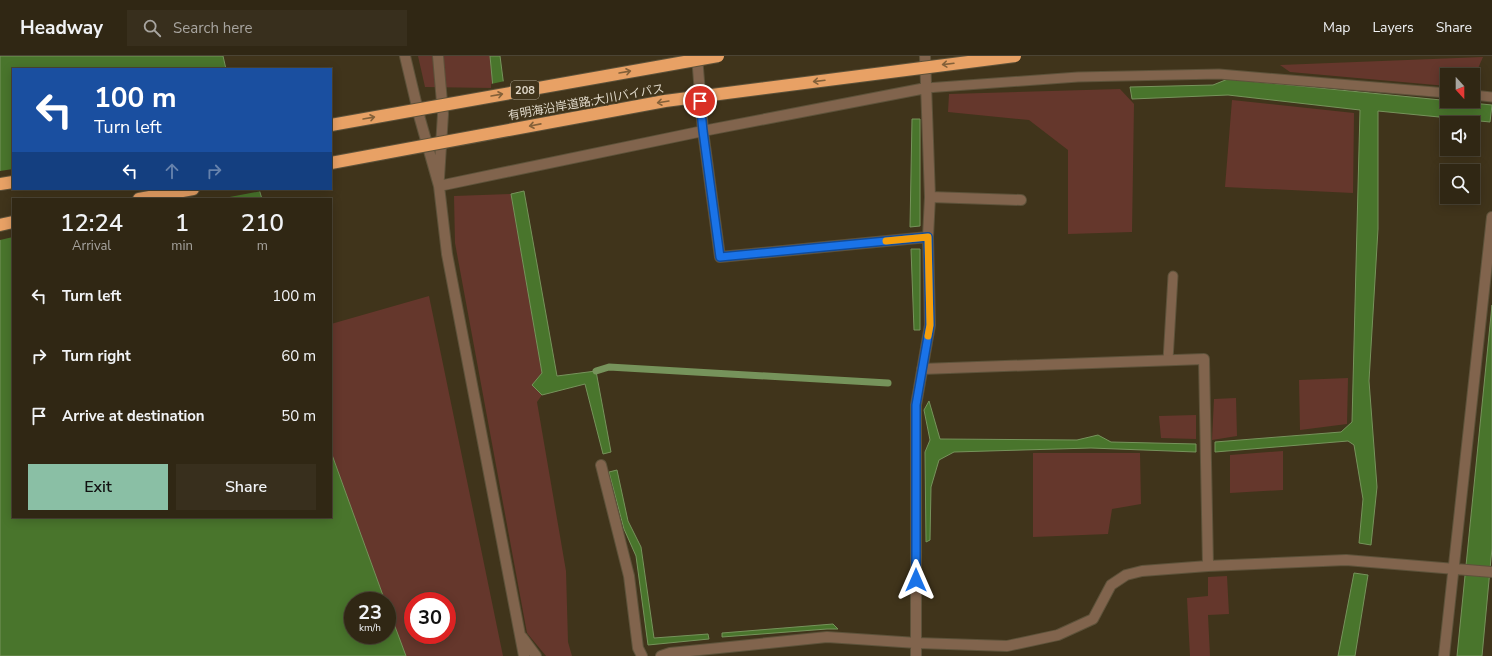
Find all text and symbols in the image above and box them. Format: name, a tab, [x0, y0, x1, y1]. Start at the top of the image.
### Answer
search box	[127, 10, 407, 46]
text: Headway	[20, 15, 103, 41]
icon: search	[141, 17, 163, 39]
text: Search here	[173, 18, 253, 38]
text: Map	[1323, 18, 1350, 37]
text: Layers	[1372, 18, 1414, 37]
text: Share	[1436, 18, 1472, 37]
one-way arrow	[942, 61, 955, 68]
one-way arrow	[619, 68, 632, 76]
north arrow	[1440, 68, 1480, 108]
map controls	[1440, 68, 1480, 204]
one-way arrow	[813, 77, 826, 85]
text: 100 m	[94, 79, 177, 117]
street label: 有明海沿岸道路;大川バイパス	[507, 80, 665, 124]
road number: 208	[511, 81, 539, 99]
icon: left	[28, 84, 80, 136]
pin	[683, 84, 717, 118]
icon: arrive	[689, 90, 711, 112]
one-way arrow	[491, 91, 504, 99]
one-way arrow	[657, 98, 670, 106]
one-way arrow	[363, 114, 376, 122]
text: Turn left	[94, 115, 162, 139]
button: sound	[1440, 116, 1480, 156]
one-way arrow	[529, 122, 542, 130]
icon: left	[119, 160, 141, 182]
icon: ahead	[161, 160, 183, 182]
icon: right	[203, 160, 225, 182]
button: search	[1440, 164, 1480, 204]
text: 12:24	[60, 207, 123, 239]
text: 1	[175, 207, 189, 239]
text: 210	[241, 207, 284, 239]
text: Arrival	[72, 237, 111, 255]
text: min	[171, 237, 193, 255]
text: m	[257, 237, 268, 255]
icon: left	[28, 285, 50, 307]
text: Turn left	[62, 286, 121, 306]
text: 100 m	[272, 286, 316, 306]
icon: right	[28, 345, 50, 367]
text: Turn right	[62, 346, 131, 366]
text: 60 m	[281, 346, 316, 366]
icon: arrive	[28, 405, 50, 427]
text: Arrive at destination	[62, 406, 205, 426]
text: 50 m	[281, 406, 316, 426]
button: Exit	[28, 464, 168, 510]
button: Share	[176, 464, 316, 510]
position arrow	[895, 559, 937, 601]
speed limit sign: 30	[404, 592, 456, 644]
text: 23	[358, 599, 382, 626]
text: km/h	[359, 621, 381, 635]

